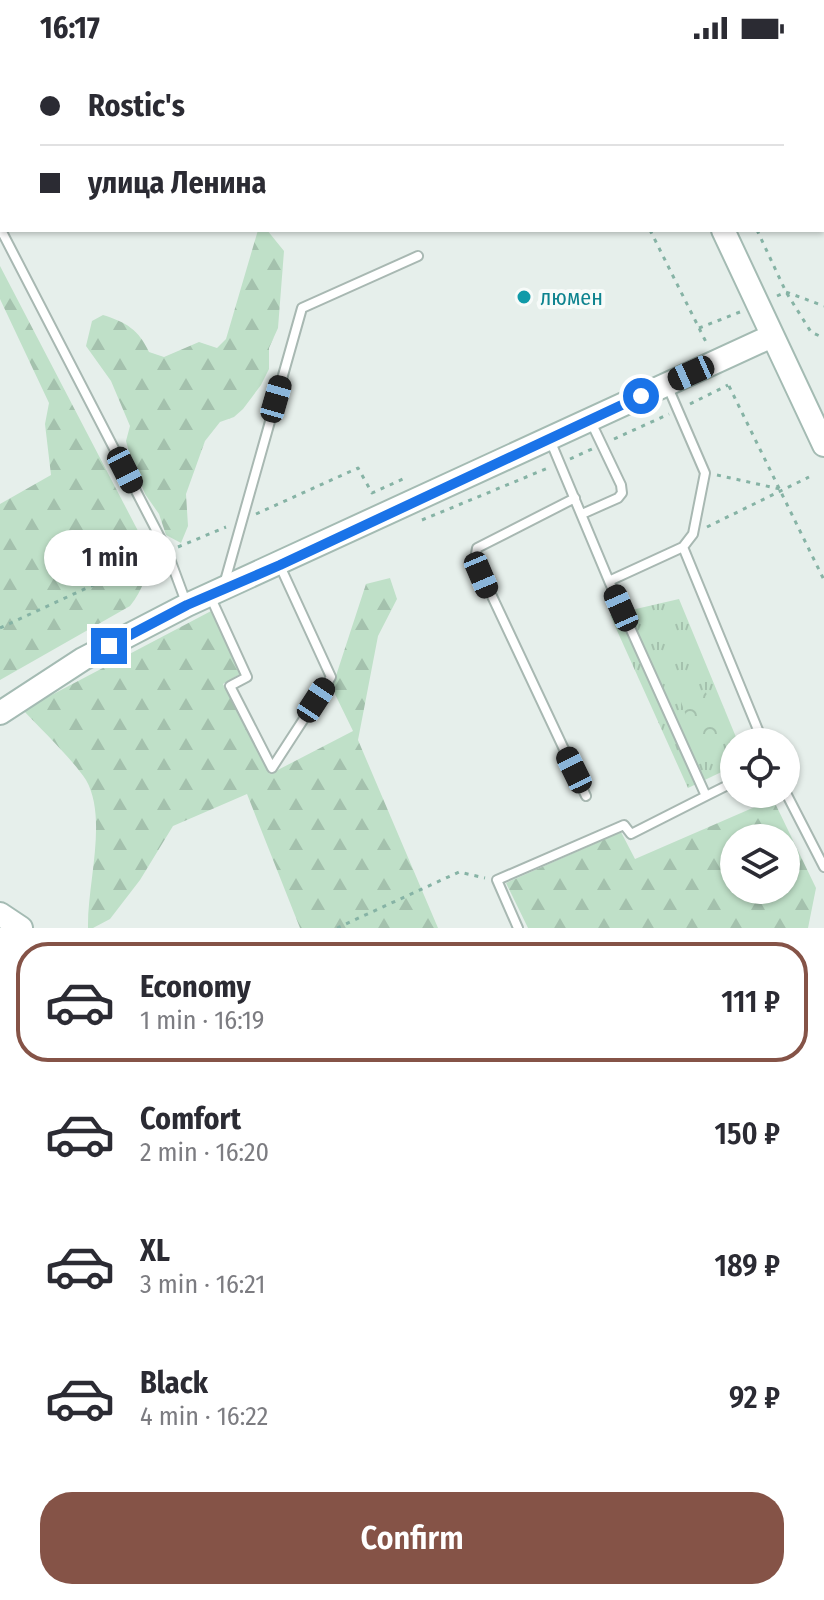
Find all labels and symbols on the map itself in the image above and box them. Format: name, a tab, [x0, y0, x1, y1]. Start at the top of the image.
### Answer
place label: люмен	[540, 284, 603, 311]
marker: люмен	[515, 288, 533, 306]
car	[664, 352, 718, 394]
car	[258, 373, 294, 425]
route start	[623, 378, 659, 414]
car	[103, 443, 147, 497]
callout: 1 min	[43, 530, 175, 586]
car	[461, 548, 501, 602]
car	[600, 581, 642, 635]
route end	[91, 628, 127, 664]
car	[293, 673, 339, 727]
car	[553, 743, 595, 797]

